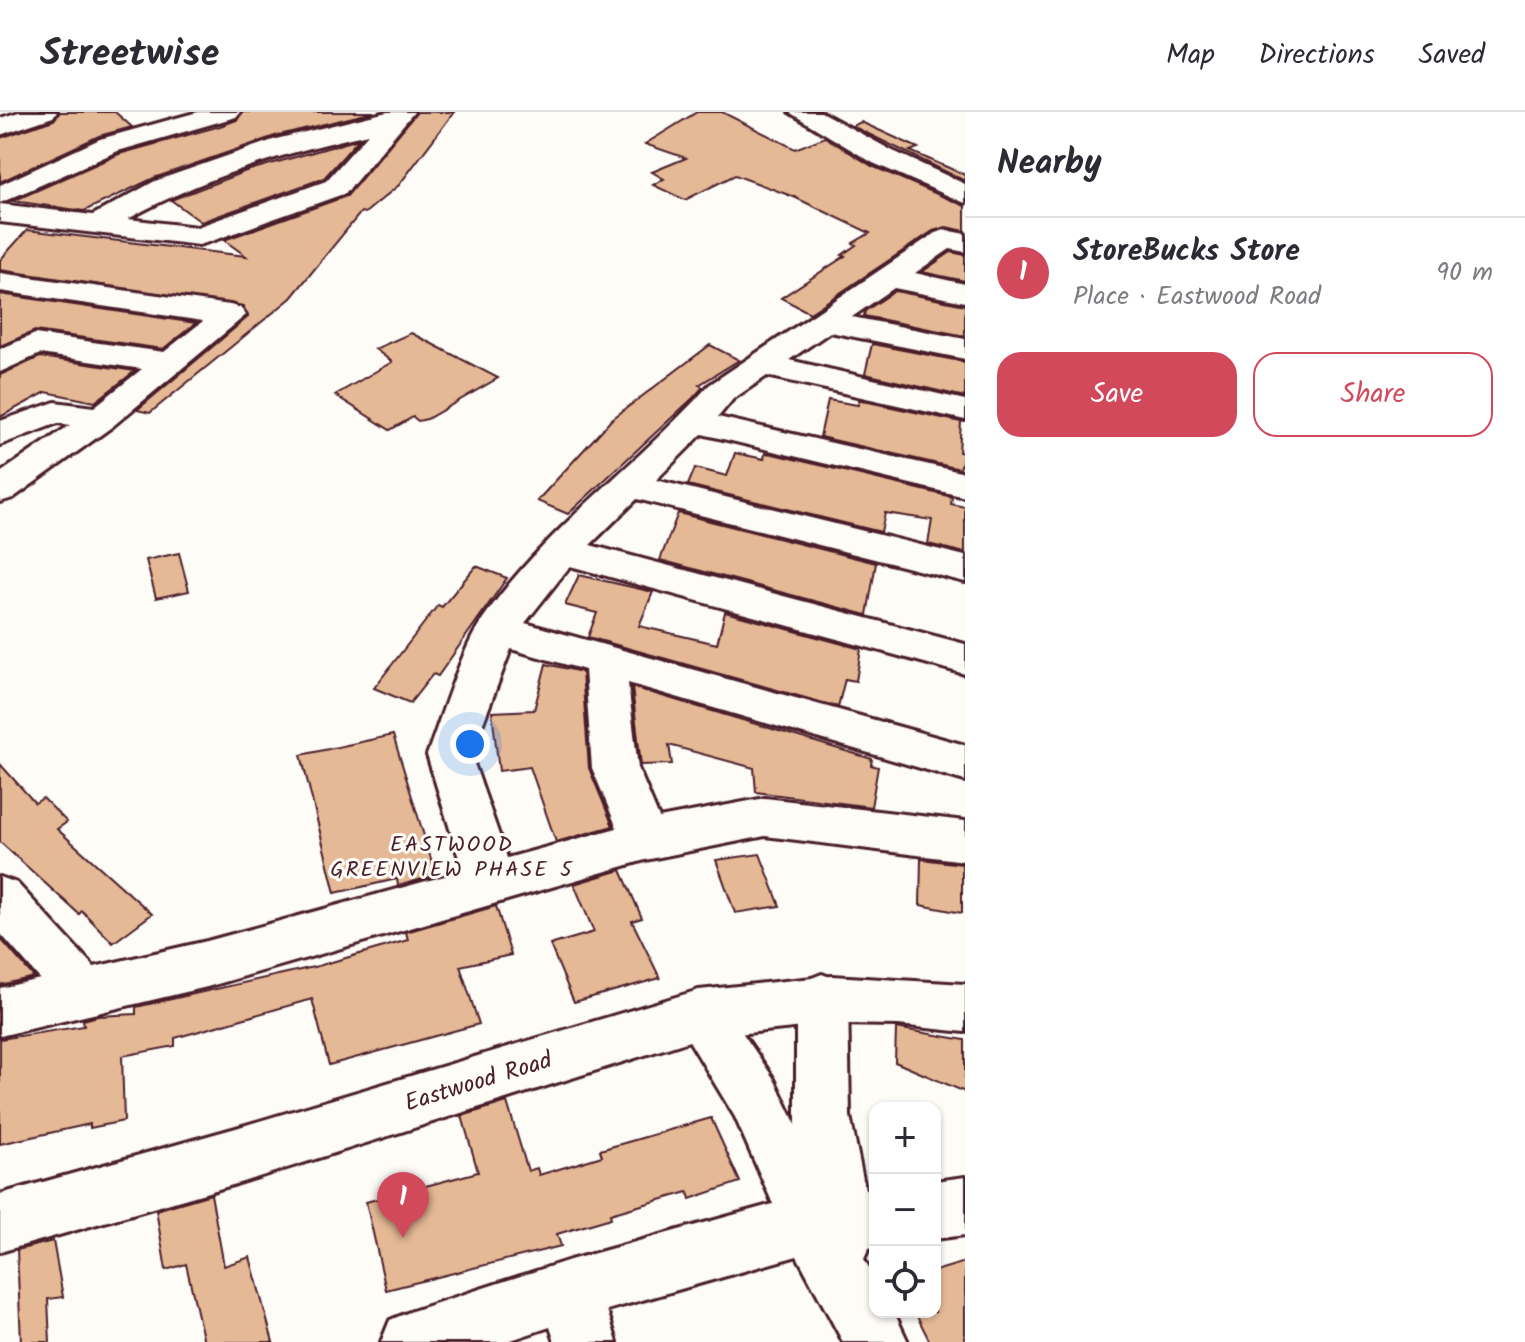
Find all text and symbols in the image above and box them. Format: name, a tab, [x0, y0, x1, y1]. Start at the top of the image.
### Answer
text: Streetwise	[40, 25, 219, 85]
text: Map	[1166, 33, 1215, 78]
text: Directions	[1259, 33, 1375, 78]
text: Saved	[1419, 33, 1485, 78]
text: Nearby	[997, 137, 1102, 191]
text: StoreBucks Store	[1073, 228, 1300, 276]
text: 1	[1019, 252, 1027, 294]
text: 90 m	[1436, 252, 1493, 294]
text: Place · Eastwood Road	[1073, 276, 1321, 318]
button: Save	[997, 352, 1237, 437]
button: Share	[1253, 352, 1493, 437]
your location	[450, 724, 490, 764]
district label: EASTWOOD GREENVIEW PHASE 5	[330, 828, 574, 888]
street label: Eastwood Road	[400, 1041, 558, 1123]
map controls	[869, 1102, 941, 1318]
button: +	[869, 1102, 941, 1174]
pin: 1	[377, 1172, 429, 1238]
button: −	[869, 1174, 941, 1246]
button: locate	[869, 1246, 941, 1318]

